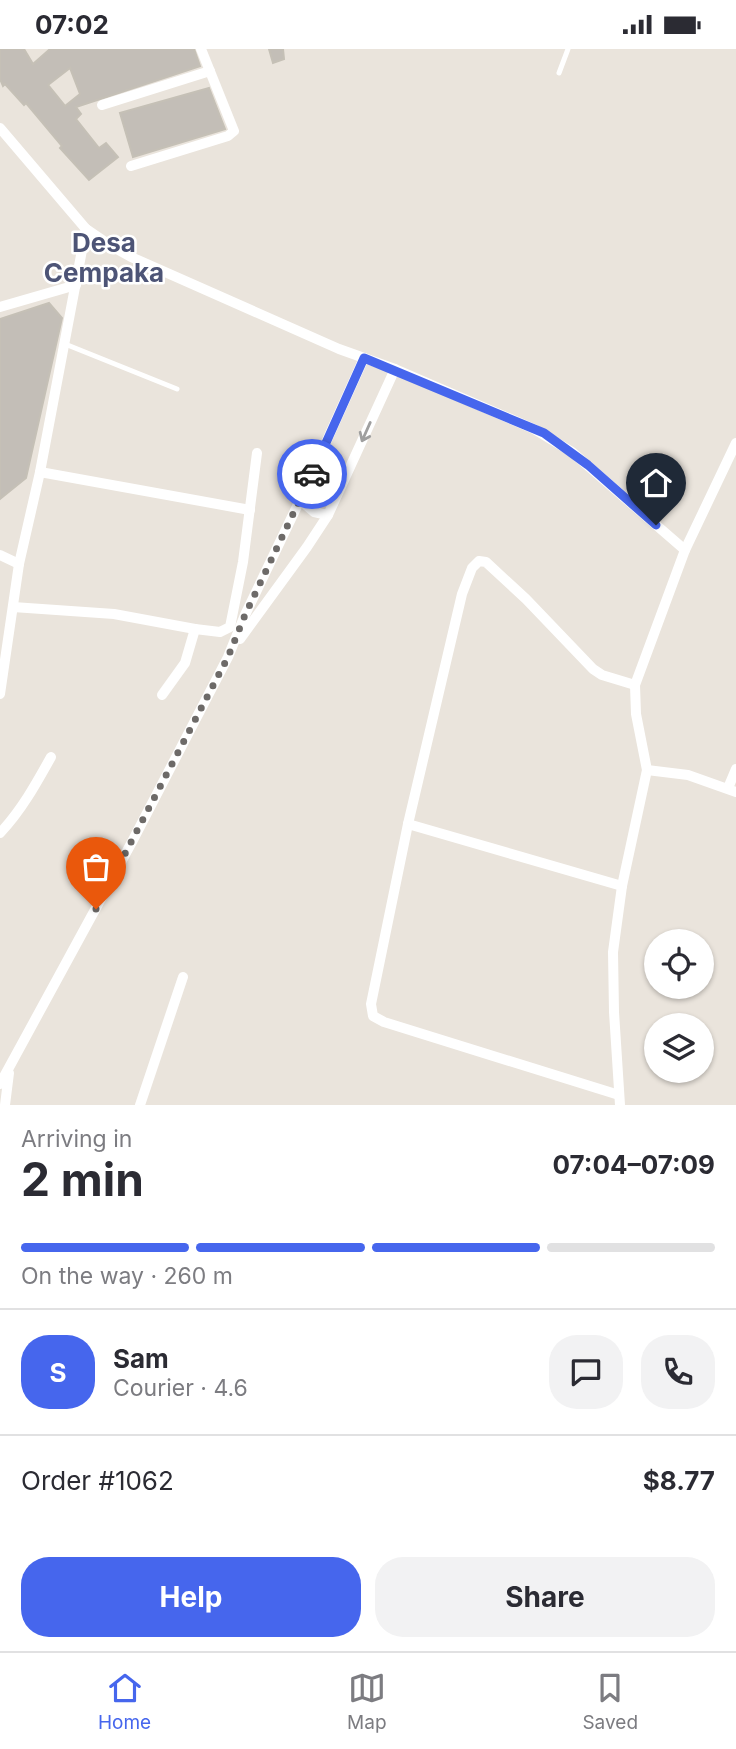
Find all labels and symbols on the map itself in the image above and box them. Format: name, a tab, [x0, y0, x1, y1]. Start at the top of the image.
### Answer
district label: Desa Cempaka	[44, 227, 164, 288]
one-way arrow	[359, 420, 372, 442]
courier	[277, 439, 347, 509]
pin	[626, 453, 686, 525]
pin	[66, 837, 126, 909]

